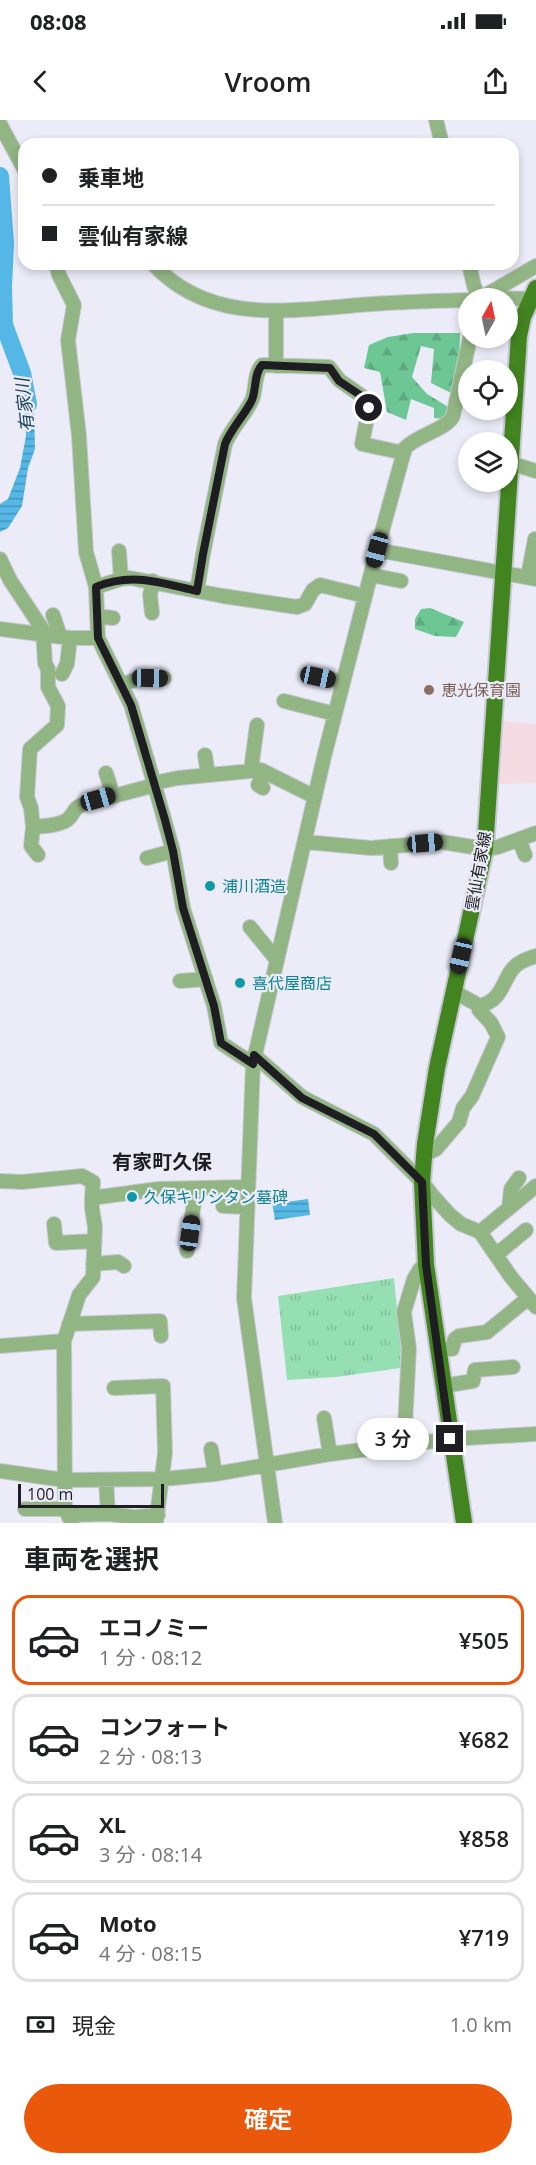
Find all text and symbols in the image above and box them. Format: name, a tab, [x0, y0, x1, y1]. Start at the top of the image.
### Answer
text: 08:08	[30, 6, 87, 36]
text: Vroom	[224, 63, 312, 100]
icon: back	[24, 65, 57, 98]
icon: share	[479, 65, 512, 98]
text: 乗車地	[78, 162, 144, 192]
text: 雲仙有家線	[78, 220, 188, 250]
north arrow	[458, 288, 518, 348]
map controls	[458, 288, 518, 492]
button: locate	[458, 360, 518, 420]
water label: 有家川	[9, 375, 39, 433]
route start	[355, 394, 382, 421]
button: layers	[458, 432, 518, 492]
car	[364, 530, 390, 570]
car	[299, 664, 337, 690]
car	[132, 669, 168, 687]
place label: 恵光保育園	[441, 679, 521, 701]
marker: 恵光保育園	[422, 683, 436, 697]
car	[78, 785, 118, 813]
street label: 雲仙有家線	[460, 830, 496, 912]
car	[406, 832, 444, 854]
place label: 浦川酒造	[222, 875, 286, 897]
marker: 浦川酒造	[203, 879, 217, 893]
car	[448, 936, 474, 976]
place label: 喜代屋商店	[252, 972, 332, 994]
marker: 喜代屋商店	[233, 976, 247, 990]
district label: 有家町久保	[112, 1148, 212, 1175]
place label: 久保キリシタン墓碑	[144, 1186, 288, 1208]
marker: 久保キリシタン墓碑	[125, 1190, 139, 1204]
car	[179, 1214, 201, 1252]
callout: 3 分	[357, 1418, 429, 1460]
text: 3 分	[375, 1425, 411, 1452]
route end	[436, 1425, 463, 1452]
scale bar	[18, 1481, 164, 1508]
text: 100 m	[27, 1483, 73, 1505]
text: 車両を選択	[24, 1540, 159, 1577]
text: エコノミー	[99, 1612, 209, 1642]
icon: car	[27, 1613, 81, 1667]
text: ¥505	[459, 1625, 509, 1655]
text: 1 分 · 08:12	[99, 1644, 202, 1671]
text: コンフォート	[99, 1711, 230, 1741]
icon: car	[27, 1712, 81, 1766]
text: ¥682	[459, 1724, 509, 1754]
text: 2 分 · 08:13	[99, 1743, 202, 1770]
text: XL	[99, 1809, 126, 1839]
icon: car	[27, 1811, 81, 1865]
text: ¥858	[459, 1823, 509, 1853]
text: 3 分 · 08:14	[99, 1841, 202, 1868]
text: Moto	[99, 1908, 157, 1938]
icon: car	[27, 1910, 81, 1964]
text: ¥719	[459, 1922, 509, 1952]
text: 4 分 · 08:15	[99, 1940, 202, 1967]
icon: cash	[24, 2008, 57, 2041]
text: 現金	[72, 2010, 116, 2040]
text: 1.0 km	[450, 2011, 512, 2038]
button: 確定	[24, 2084, 512, 2153]

